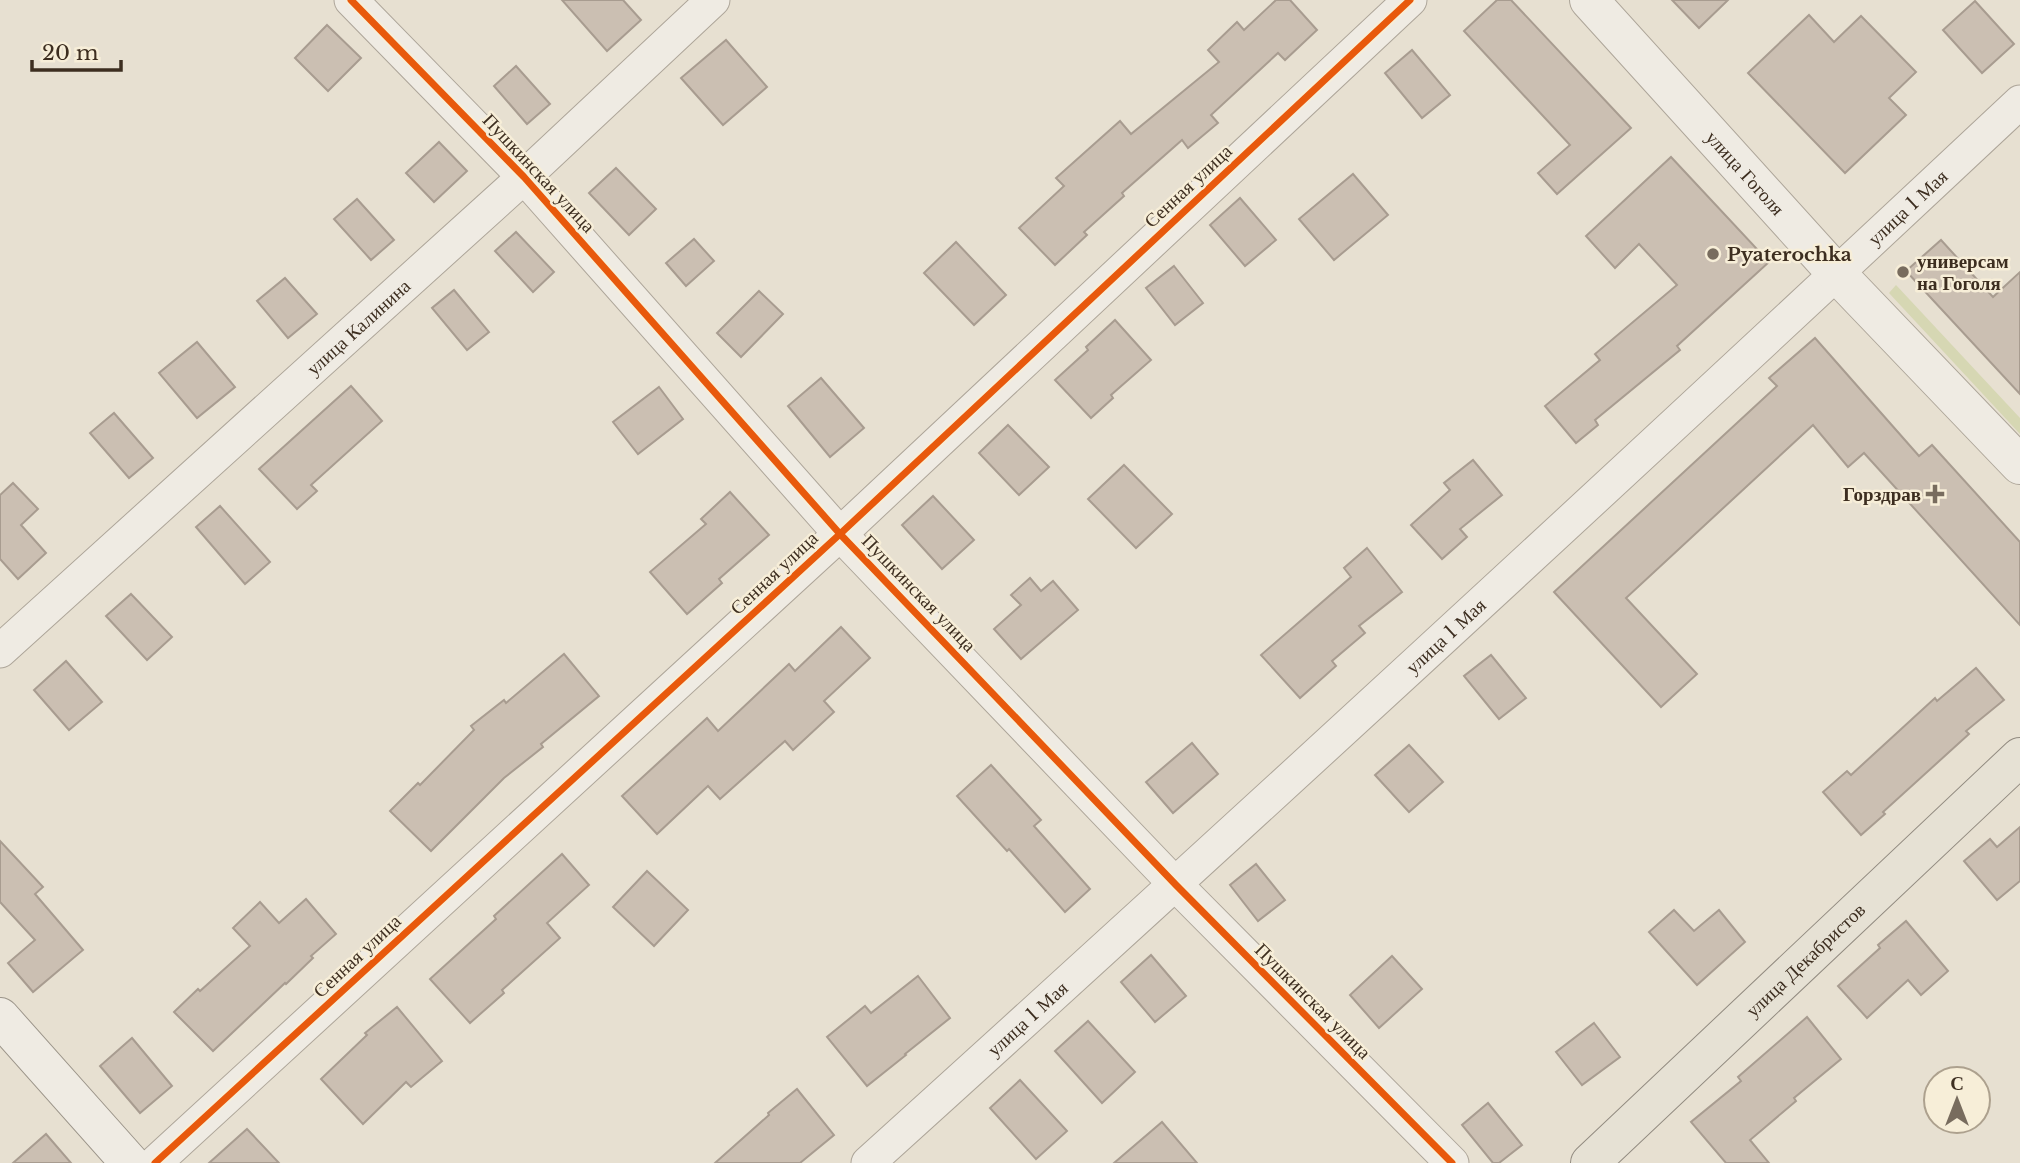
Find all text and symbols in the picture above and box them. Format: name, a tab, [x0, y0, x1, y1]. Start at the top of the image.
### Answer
scale bar	[32, 28, 121, 72]
text: 20 m	[42, 40, 99, 66]
street label: Пушкинская улица	[478, 109, 600, 238]
street label: улица Гоголя	[1701, 126, 1790, 220]
street label: Сенная улица	[1139, 139, 1237, 232]
street label: улица 1 Мая	[1863, 164, 1952, 250]
place label: Pyaterochka	[1727, 243, 1852, 266]
marker: Pyaterochka	[1705, 246, 1721, 262]
place label: универсам на Гоголя	[1917, 250, 2009, 295]
marker: универсам на Гоголя	[1895, 264, 1911, 280]
street label: улица Калинина	[302, 274, 415, 380]
place label: Горздрав	[1843, 483, 1921, 506]
marker: Горздрав	[1927, 486, 1943, 502]
street label: Сенная улица	[725, 526, 823, 619]
street label: Пушкинская улица	[857, 529, 981, 657]
street label: улица 1 Мая	[1401, 593, 1490, 678]
street label: улица Декабристов	[1741, 898, 1870, 1022]
street label: Сенная улица	[308, 909, 406, 1002]
street label: Пушкинская улица	[1250, 938, 1376, 1064]
street label: улица 1 Мая	[982, 976, 1072, 1061]
north arrow	[1922, 1065, 1992, 1135]
text: С	[1950, 1072, 1964, 1095]

